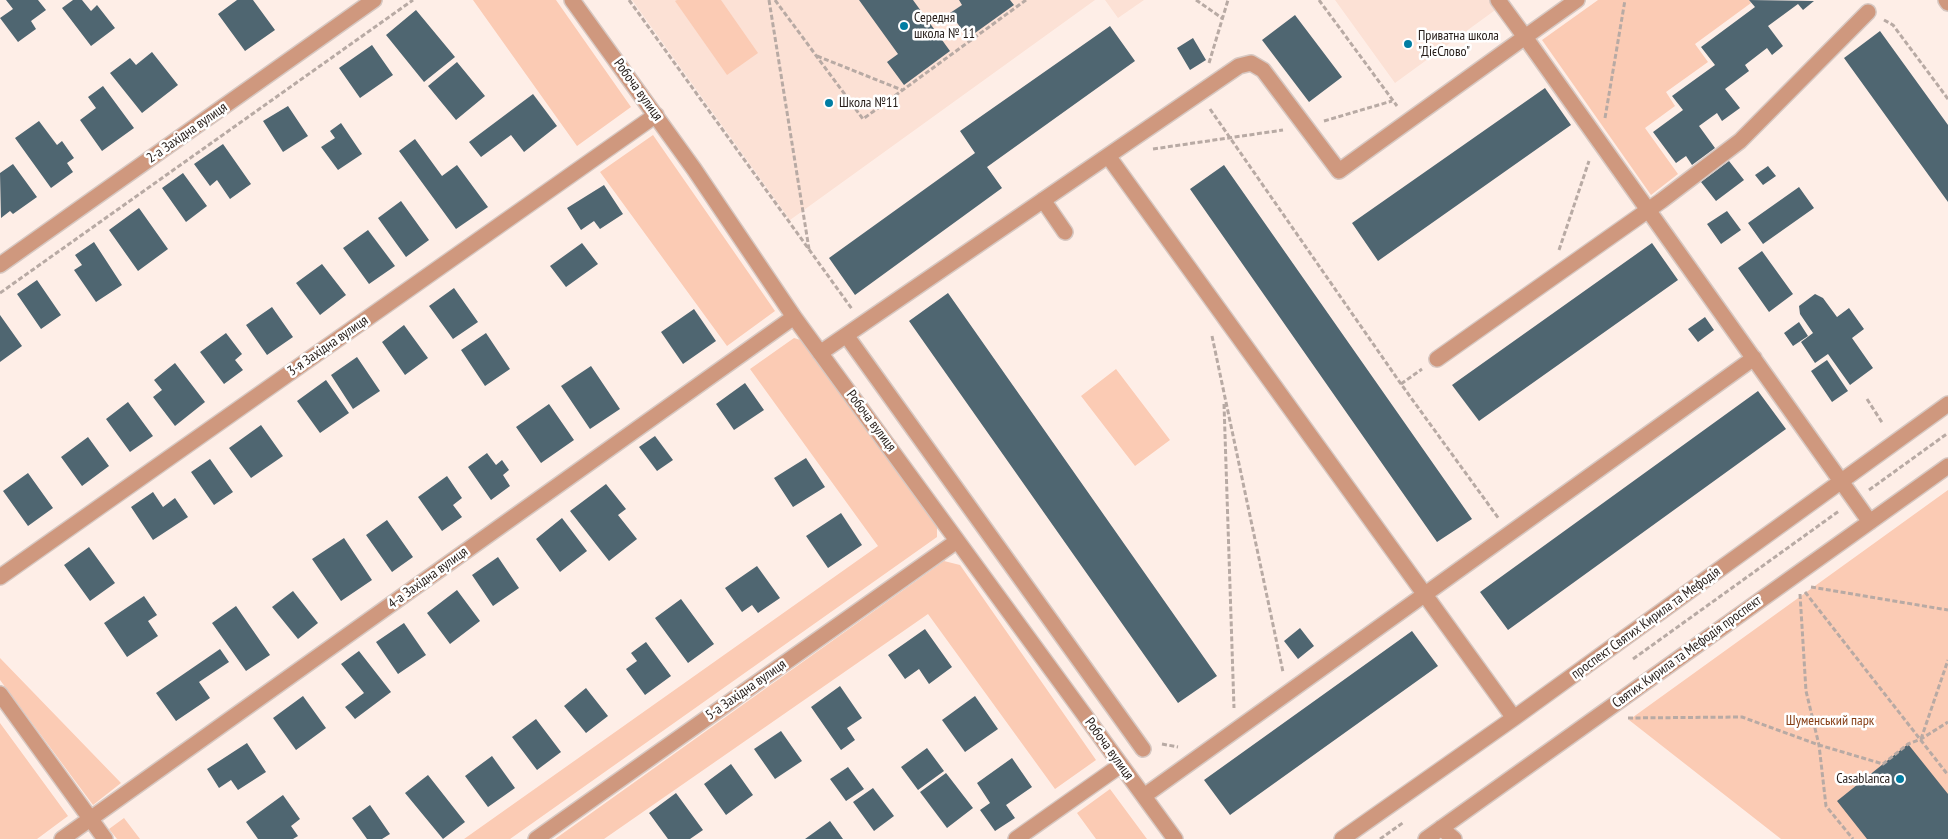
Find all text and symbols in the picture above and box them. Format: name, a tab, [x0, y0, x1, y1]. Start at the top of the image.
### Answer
place label: Середня школа № 11	[914, 10, 975, 42]
marker: Середня школа № 11	[898, 20, 910, 32]
place label: Приватна школа "ДієСлово"	[1418, 28, 1499, 60]
marker: Приватна школа "ДієСлово"	[1402, 38, 1414, 50]
street label: Робоча вулиця	[610, 56, 666, 124]
place label: Школа №11	[839, 95, 899, 111]
marker: Школа №11	[823, 97, 835, 109]
street label: 2-а Західна вулиця	[144, 99, 230, 167]
street label: 3-я Західна вулиця	[285, 312, 371, 380]
street label: Робоча вулиця	[843, 387, 899, 455]
street label: 4-а Західна вулиця	[385, 543, 471, 613]
street label: проспект Святих Кирила та Мефодія	[1568, 563, 1724, 683]
street label: Святих Кирила та Мефодія проспект	[1609, 592, 1765, 712]
street label: 5-а Західна вулиця	[703, 656, 789, 724]
park label: Шуменський парк	[1786, 713, 1874, 729]
street label: Робоча вулиця	[1081, 715, 1137, 783]
place label: Casablanca	[1836, 771, 1890, 787]
marker: Casablanca	[1894, 773, 1906, 785]

